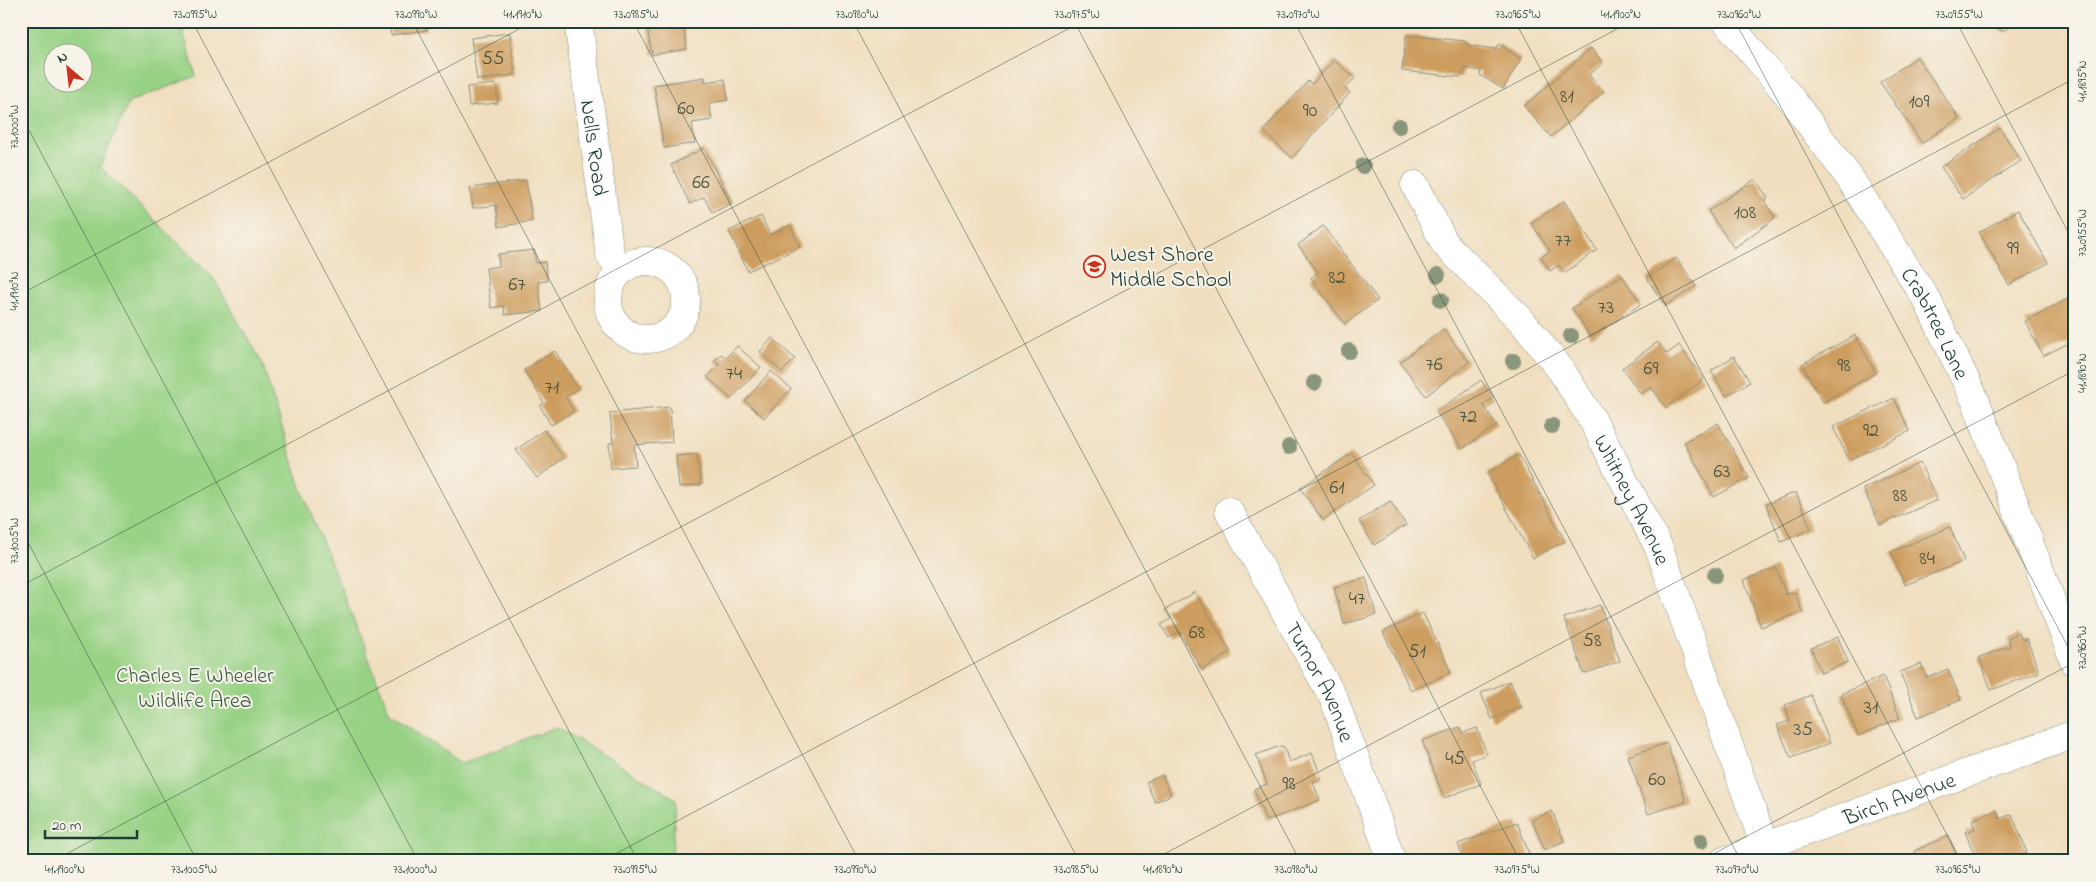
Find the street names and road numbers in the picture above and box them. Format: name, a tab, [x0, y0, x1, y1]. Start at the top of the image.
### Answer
street label: Nells Road	[570, 98, 615, 198]
street label: Crabtree Lane	[1891, 262, 1976, 386]
street label: Whitney Avenue	[1584, 430, 1677, 570]
street label: Turnor Avenue	[1275, 617, 1361, 747]
street label: Birch Avenue	[1838, 766, 1961, 836]

